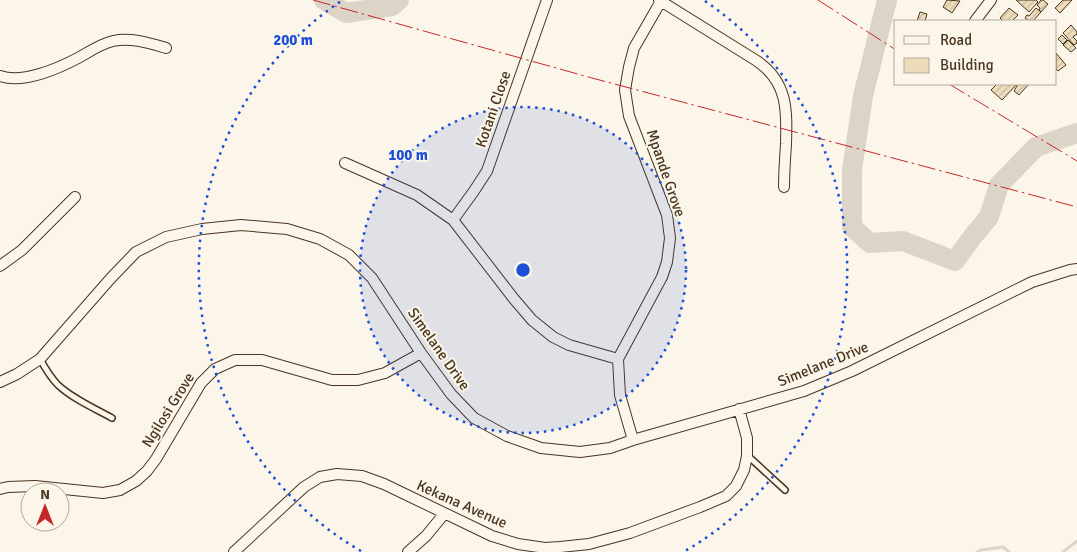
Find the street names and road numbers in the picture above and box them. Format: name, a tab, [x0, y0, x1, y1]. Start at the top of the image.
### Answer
street label: Kotani Close	[471, 68, 515, 150]
street label: Mpande Grove	[643, 127, 689, 219]
street label: Simelane Drive	[404, 304, 474, 394]
street label: Simelane Drive	[775, 338, 871, 390]
street label: Ngilosi Grove	[138, 369, 198, 451]
street label: Kekana Avenue	[414, 476, 510, 532]

